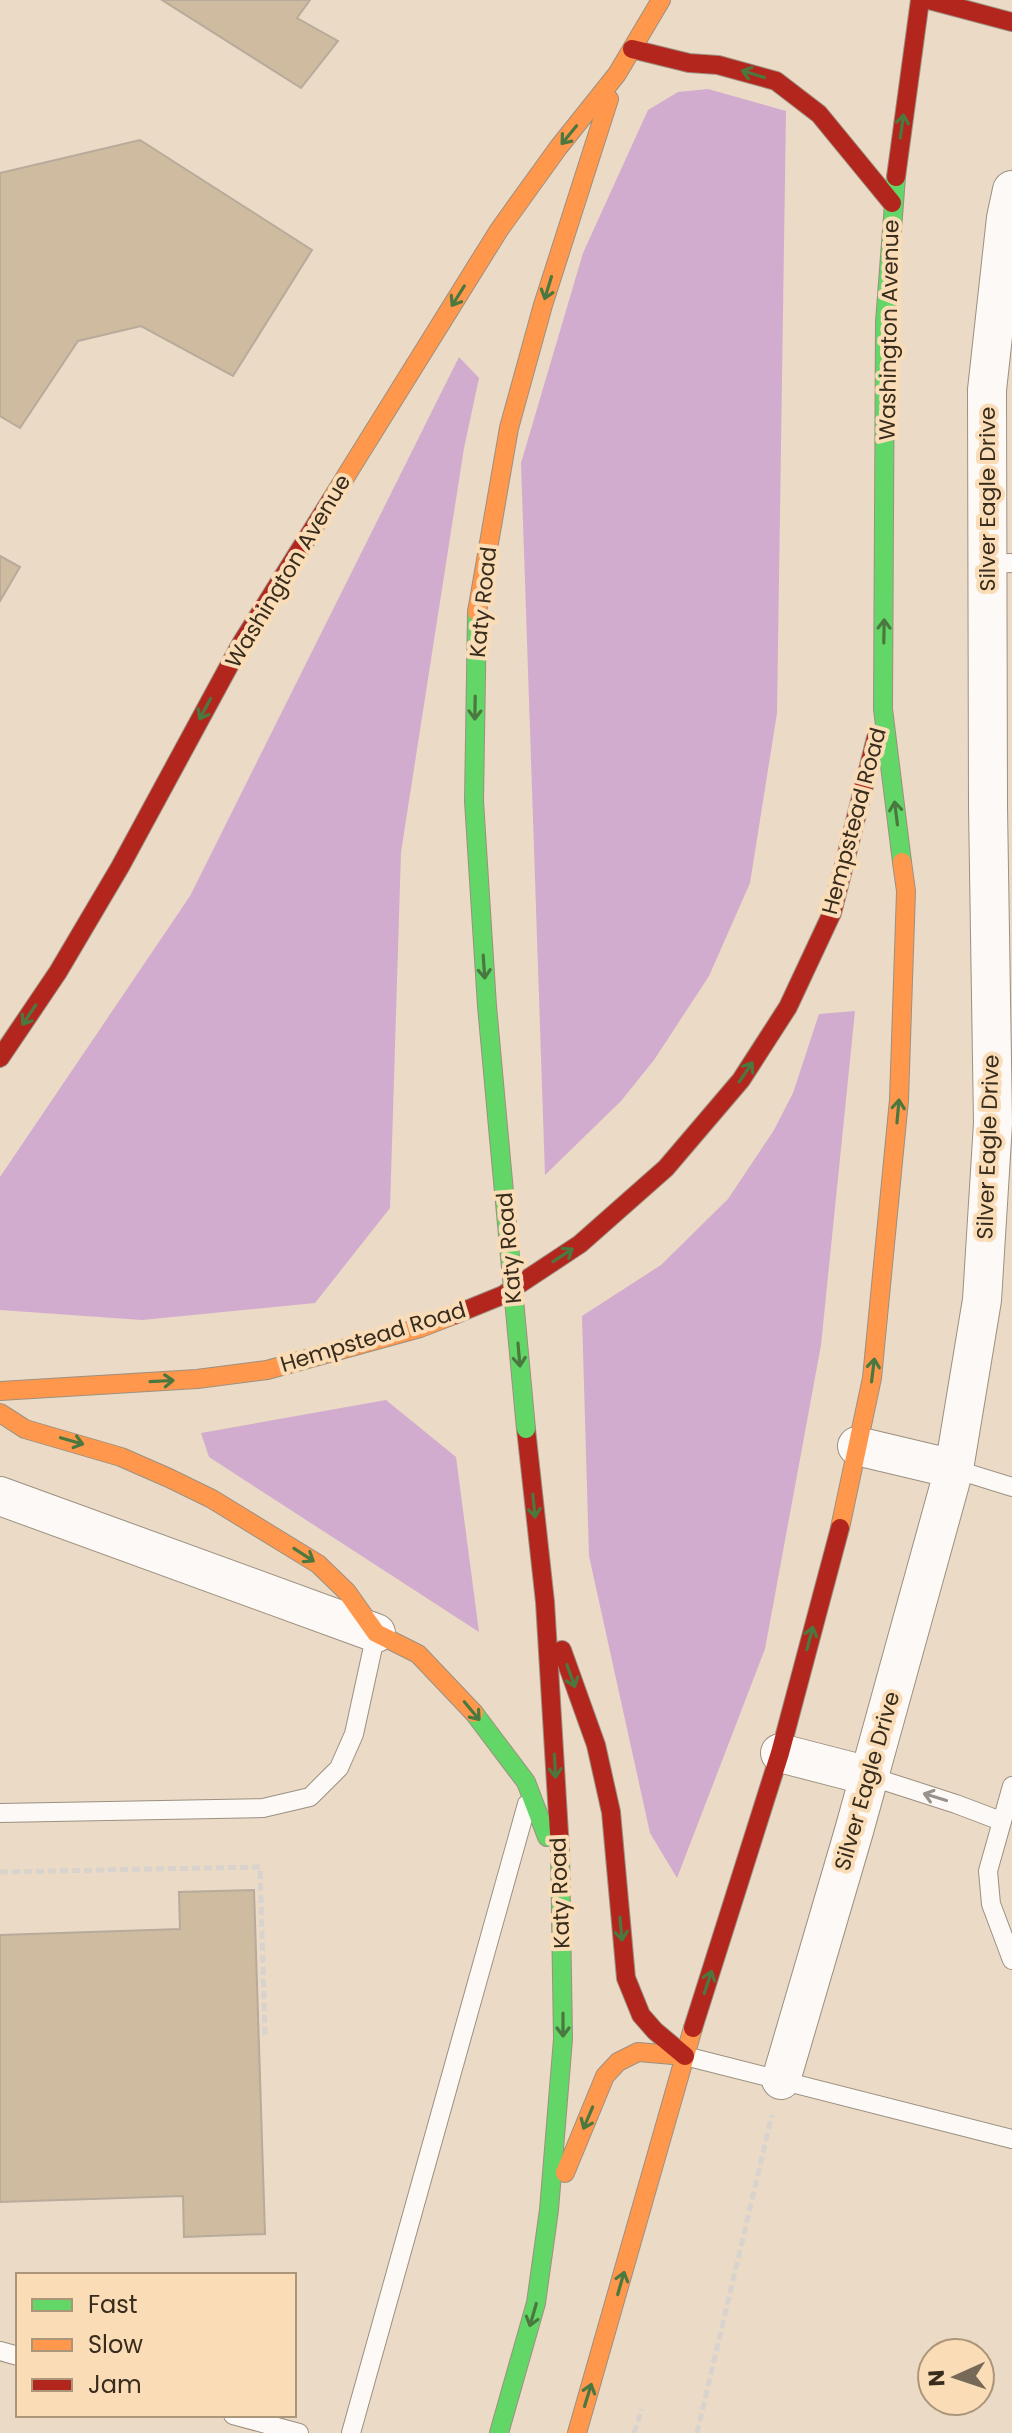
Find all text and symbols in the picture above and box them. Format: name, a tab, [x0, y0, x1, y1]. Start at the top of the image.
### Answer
one-way arrow	[741, 66, 766, 80]
one-way arrow	[895, 114, 910, 139]
one-way arrow	[560, 124, 577, 145]
street label: Washington Avenue	[872, 219, 906, 441]
one-way arrow	[540, 275, 554, 300]
one-way arrow	[449, 285, 466, 307]
street label: Silver Eagle Drive	[972, 407, 1003, 591]
street label: Washington Avenue	[218, 468, 358, 674]
street label: Katy Road	[462, 545, 504, 659]
one-way arrow	[876, 618, 892, 645]
one-way arrow	[467, 694, 483, 721]
one-way arrow	[197, 697, 213, 721]
street label: Hempstead Road	[814, 724, 894, 918]
one-way arrow	[888, 801, 903, 826]
one-way arrow	[477, 953, 492, 980]
one-way arrow	[21, 1004, 37, 1026]
street label: Silver Eagle Drive	[969, 1054, 1007, 1240]
one-way arrow	[738, 1061, 755, 1083]
one-way arrow	[890, 1098, 905, 1125]
street label: Katy Road	[489, 1191, 529, 1305]
one-way arrow	[552, 1247, 574, 1263]
street label: Hempstead Road	[276, 1294, 470, 1380]
one-way arrow	[512, 1341, 527, 1368]
one-way arrow	[865, 1357, 880, 1384]
one-way arrow	[148, 1373, 175, 1388]
one-way arrow	[58, 1434, 84, 1449]
one-way arrow	[527, 1492, 542, 1519]
one-way arrow	[292, 1548, 315, 1564]
one-way arrow	[804, 1626, 819, 1652]
one-way arrow	[565, 1663, 580, 1688]
street label: Silver Eagle Drive	[827, 1688, 907, 1874]
one-way arrow	[463, 1700, 480, 1721]
one-way arrow	[548, 1752, 563, 1778]
one-way arrow	[923, 1789, 948, 1804]
street label: Katy Road	[543, 1837, 577, 1949]
one-way arrow	[614, 1915, 629, 1942]
one-way arrow	[701, 1969, 716, 1995]
one-way arrow	[555, 2011, 571, 2038]
one-way arrow	[579, 2105, 594, 2130]
one-way arrow	[614, 2270, 629, 2296]
legend	[16, 2273, 296, 2417]
text: Fast	[88, 2288, 138, 2321]
one-way arrow	[524, 2302, 539, 2328]
text: Slow	[88, 2328, 143, 2361]
north arrow	[916, 2337, 996, 2417]
text: Jam	[88, 2368, 142, 2401]
text: N	[921, 2369, 952, 2387]
one-way arrow	[581, 2383, 596, 2409]

